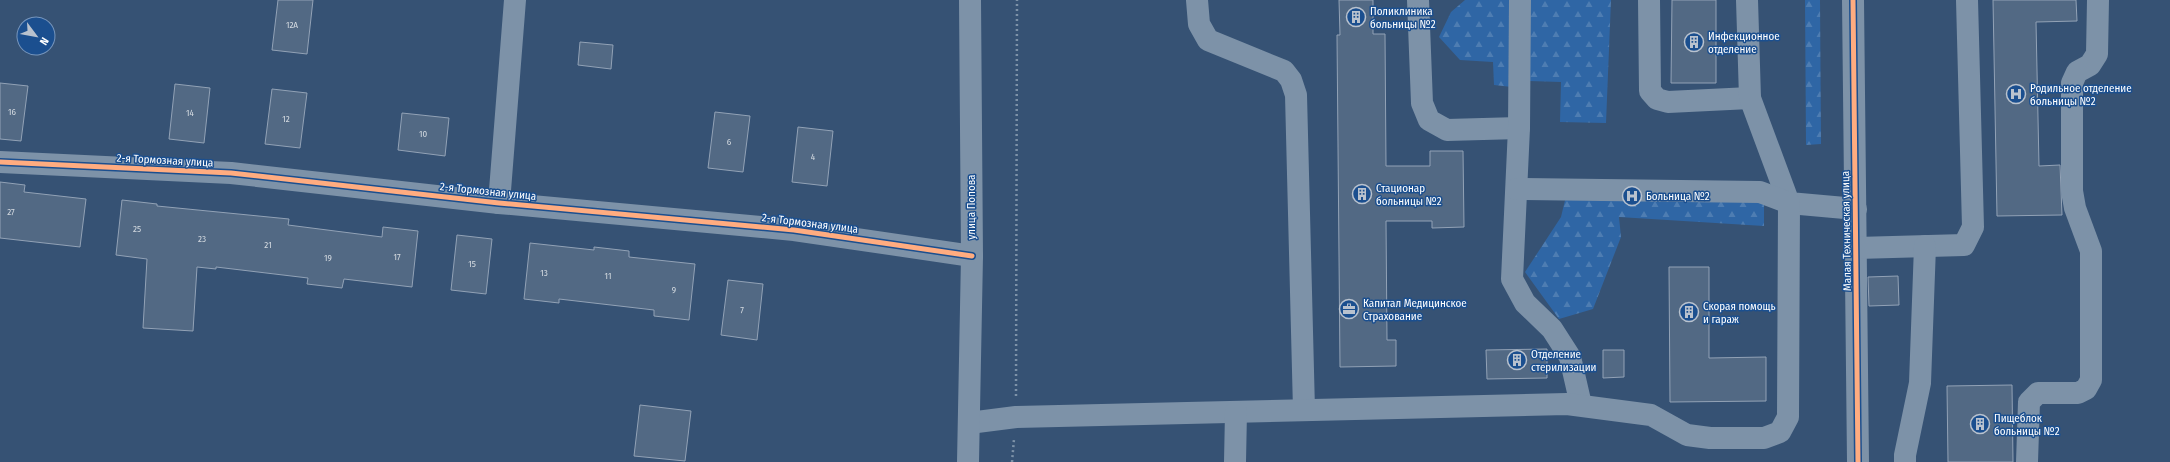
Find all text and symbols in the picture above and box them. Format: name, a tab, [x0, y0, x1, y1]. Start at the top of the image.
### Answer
place label: Поликлиника больницы №2	[1370, 5, 1436, 31]
building icon: Поликлиника больницы №2	[1345, 6, 1367, 28]
north arrow	[16, 16, 56, 56]
house number: 12А	[286, 20, 298, 30]
place label: Инфекционное отделение	[1708, 30, 1780, 56]
building icon: Инфекционное отделение	[1683, 31, 1705, 53]
text: N	[37, 35, 51, 47]
place label: Родильное отделение больницы №2	[2030, 82, 2132, 108]
hospital icon: Родильное отделение больницы №2	[2005, 83, 2027, 105]
house number: 16	[8, 107, 17, 117]
house number: 14	[186, 108, 195, 118]
house number: 12	[282, 114, 290, 124]
house number: 10	[419, 129, 427, 139]
house number: 6	[727, 137, 732, 147]
street label: 2-я Тормозная улица	[116, 151, 214, 170]
house number: 4	[811, 152, 816, 162]
street label: Малая Техническая улица	[1839, 171, 1854, 291]
street label: улица Попова	[965, 175, 978, 240]
street label: 2-я Тормозная улица	[439, 180, 537, 203]
place label: Стационар больницы №2	[1376, 182, 1442, 208]
building icon: Стационар больницы №2	[1351, 183, 1373, 205]
hospital icon: Больница №2	[1621, 185, 1643, 207]
place label: Больница №2	[1646, 190, 1710, 203]
house number: 27	[7, 207, 15, 217]
street label: 2-я Тормозная улица	[761, 211, 859, 236]
house number: 25	[133, 224, 141, 234]
house number: 23	[198, 234, 206, 244]
house number: 21	[264, 240, 272, 250]
house number: 17	[393, 252, 401, 262]
house number: 19	[324, 253, 332, 263]
house number: 15	[468, 259, 476, 269]
house number: 13	[540, 268, 548, 278]
house number: 11	[605, 271, 611, 281]
house number: 9	[672, 285, 676, 295]
place label: Капитал Медицинское Страхование	[1363, 297, 1467, 323]
office icon: Капитал Медицинское Страхование	[1338, 298, 1360, 320]
place label: Скорая помощь и гараж	[1703, 300, 1776, 326]
building icon: Скорая помощь и гараж	[1678, 301, 1700, 323]
house number: 7	[740, 305, 744, 315]
place label: Отделение стерилизации	[1531, 348, 1597, 374]
building icon: Отделение стерилизации	[1506, 349, 1528, 371]
place label: Пищеблок больницы №2	[1994, 412, 2060, 438]
building icon: Пищеблок больницы №2	[1969, 413, 1991, 435]

